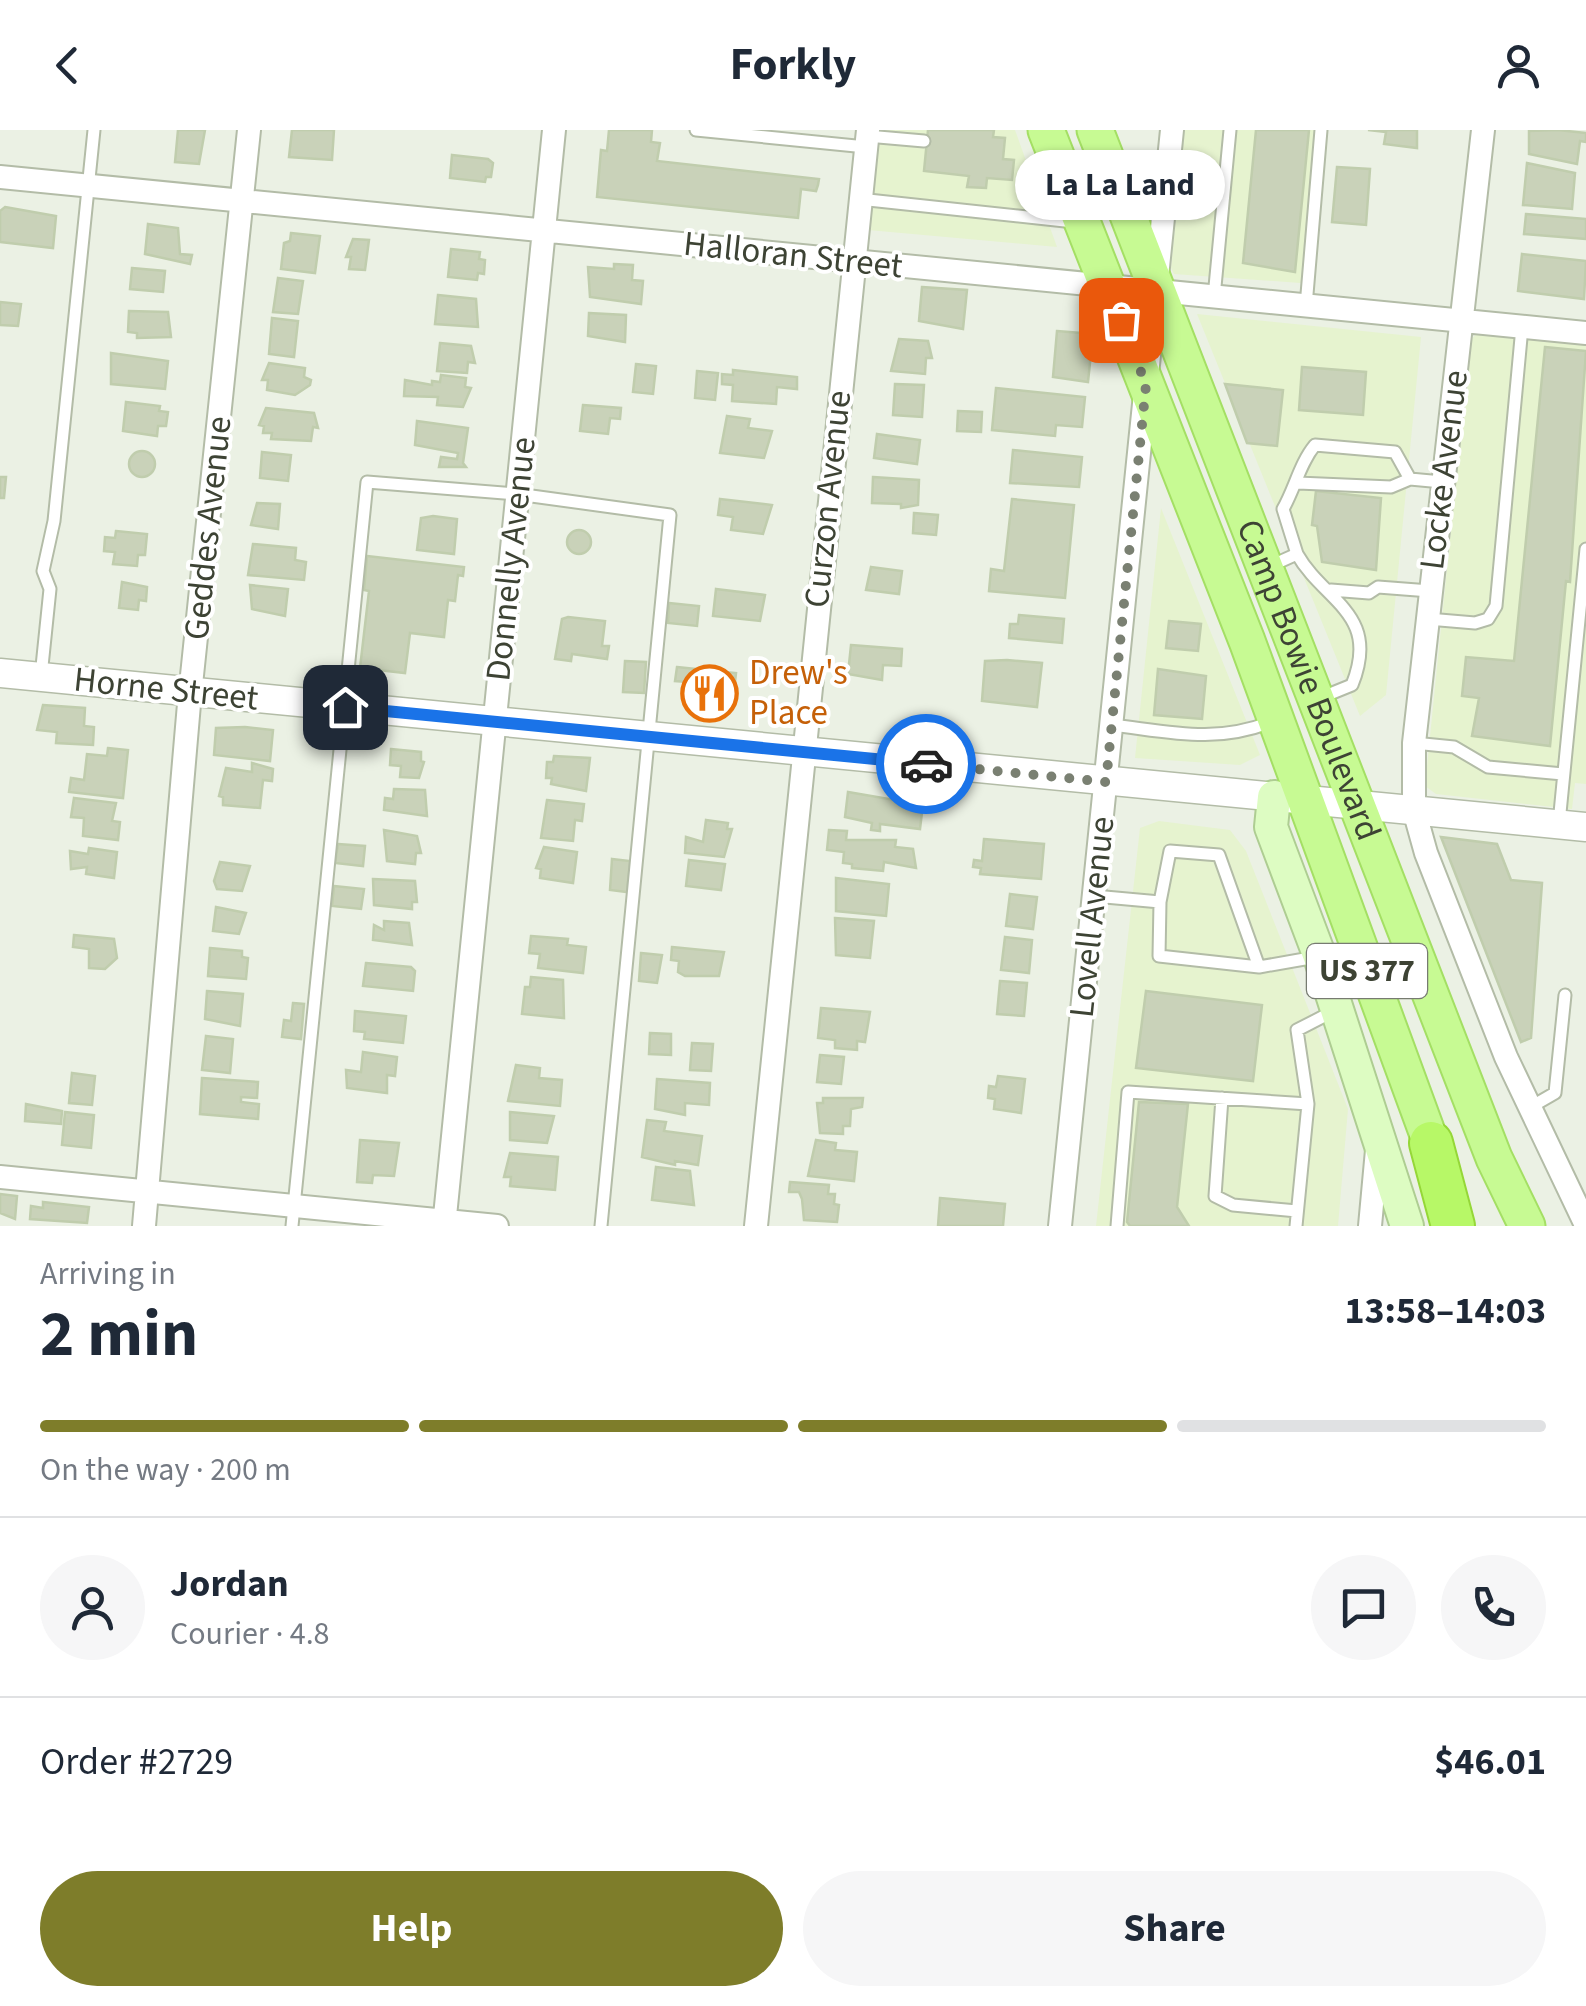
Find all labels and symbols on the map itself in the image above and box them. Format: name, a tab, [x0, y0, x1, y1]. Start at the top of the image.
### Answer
callout: La La Land	[1016, 150, 1226, 220]
street label: Halloran Street	[681, 219, 905, 291]
pin	[1079, 278, 1164, 363]
street label: Locke Avenue	[1407, 367, 1481, 573]
street label: Curzon Avenue	[792, 388, 864, 610]
street label: Geddes Avenue	[171, 414, 245, 642]
street label: Donnelly Avenue	[473, 434, 549, 684]
street label: Camp Bowie Boulevard	[1224, 512, 1393, 848]
place label: Drew's Place	[749, 648, 848, 738]
street label: Horne Street	[71, 654, 261, 724]
restaurant icon: Drew's Place	[680, 663, 740, 723]
pin	[303, 665, 388, 750]
courier	[876, 714, 976, 814]
street label: Lovell Avenue	[1057, 814, 1127, 1020]
road number: US 377	[1307, 944, 1427, 998]

